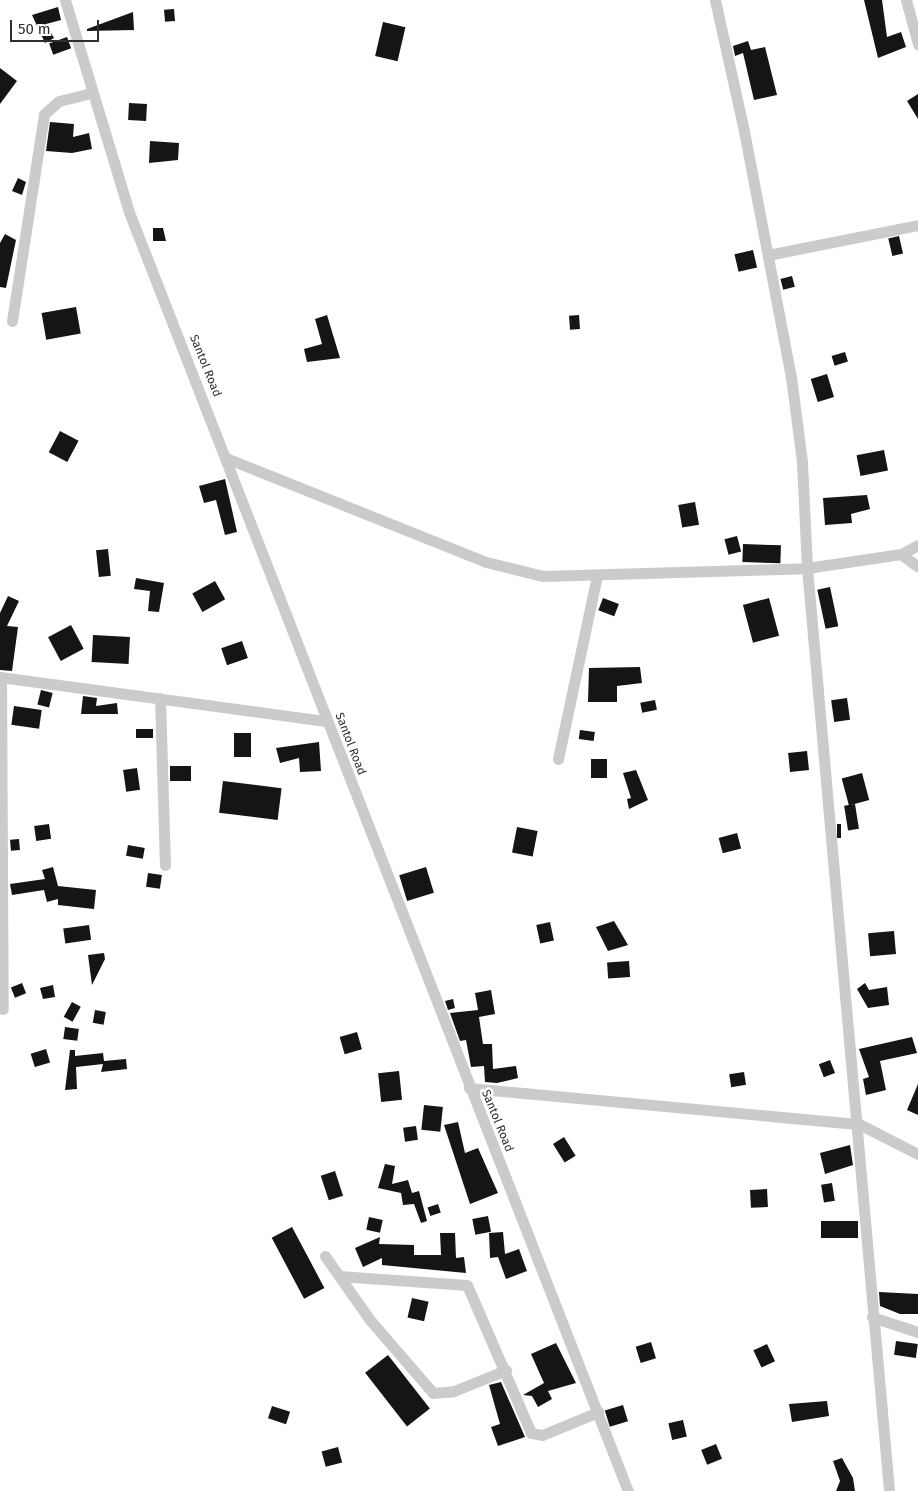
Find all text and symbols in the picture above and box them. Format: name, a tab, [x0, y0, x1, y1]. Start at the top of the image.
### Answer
scale bar	[12, 10, 101, 42]
text: 50 m	[18, 20, 51, 38]
street label: Santol Road	[186, 333, 224, 399]
street label: Santol Road	[332, 711, 368, 777]
street label: Santol Road	[478, 1088, 516, 1154]

